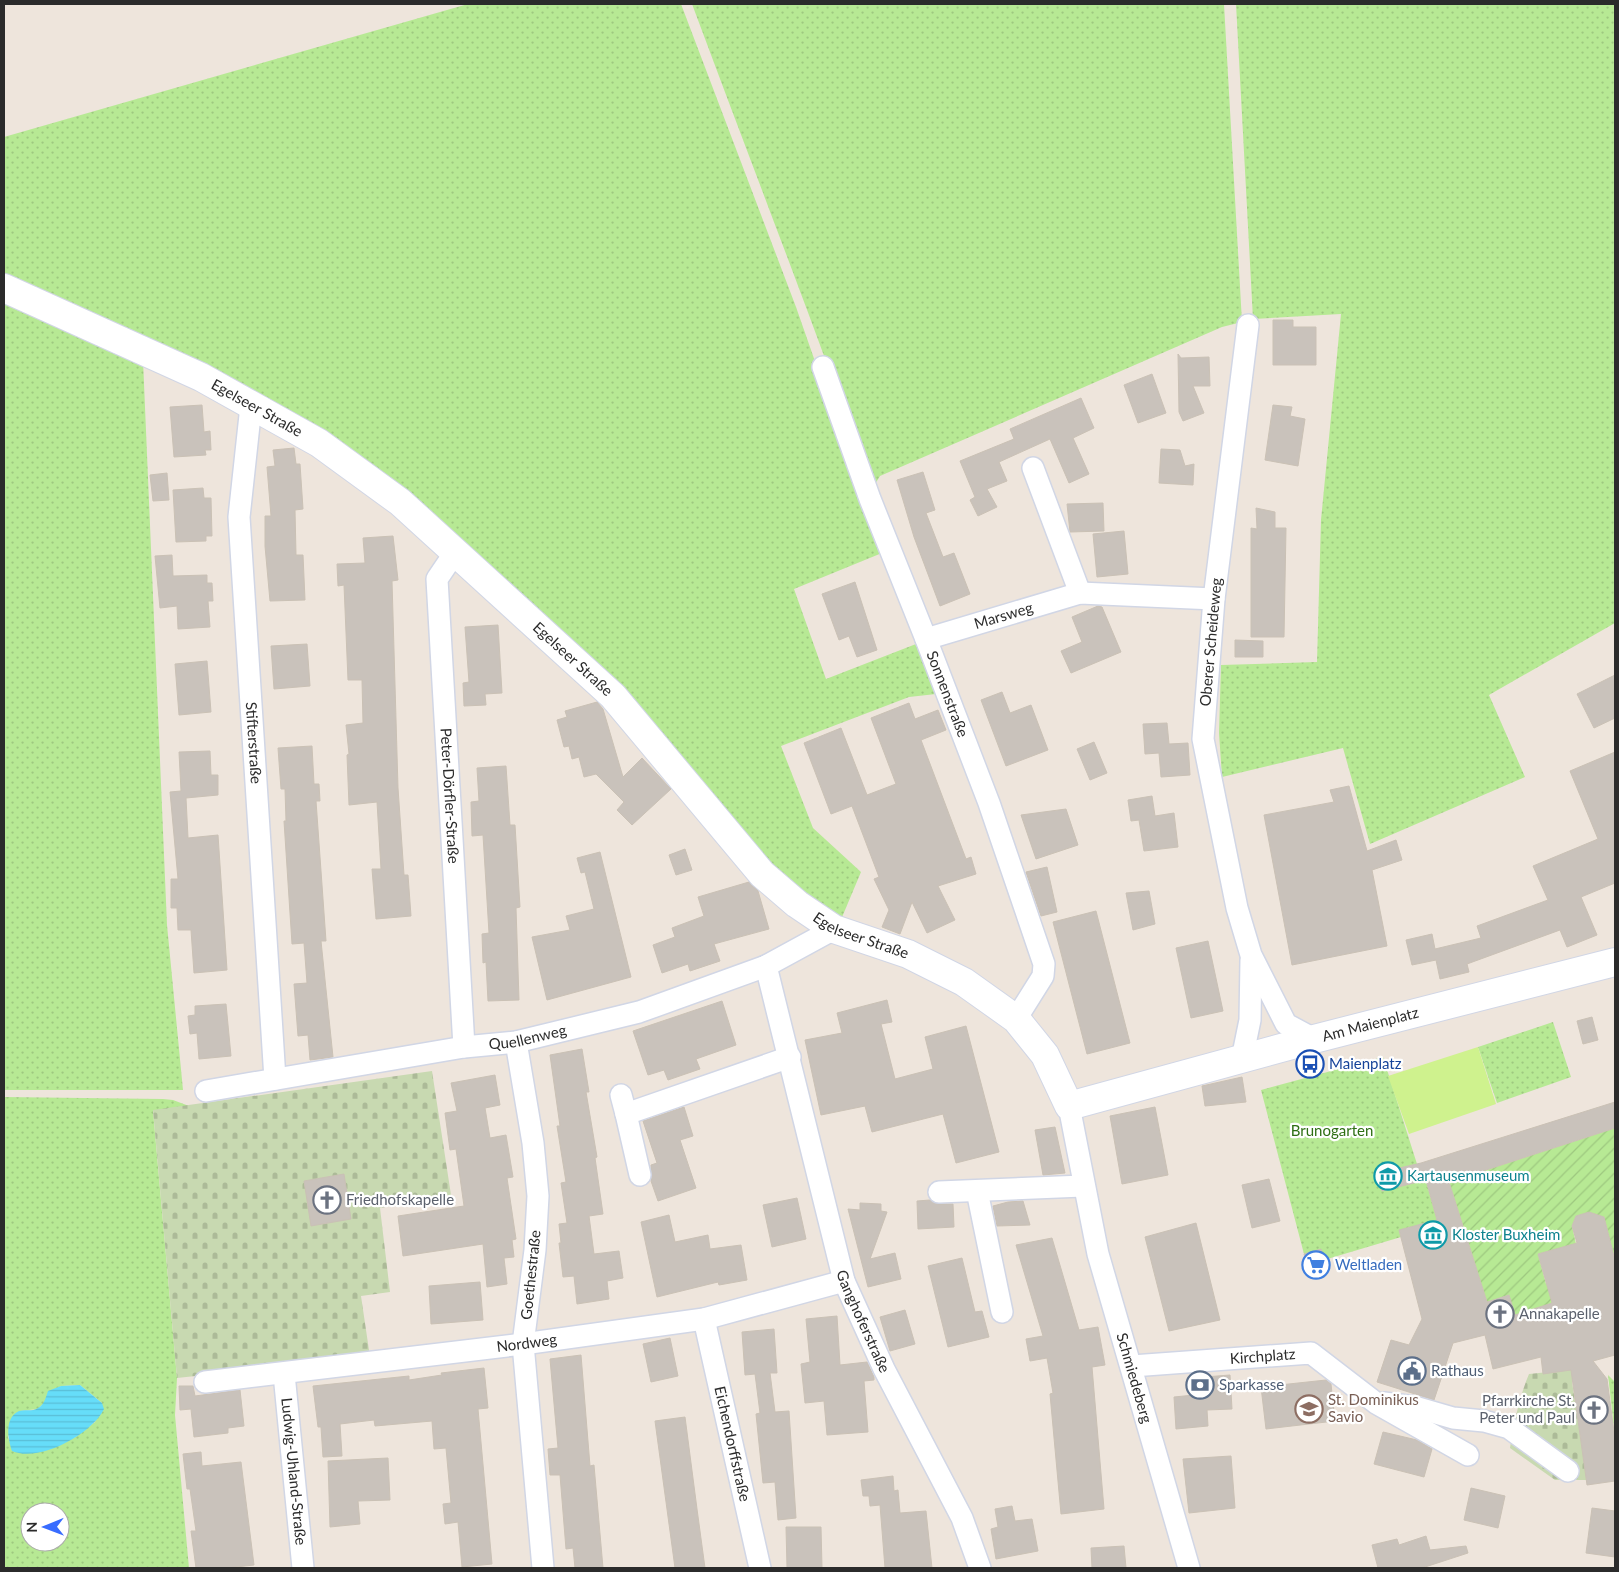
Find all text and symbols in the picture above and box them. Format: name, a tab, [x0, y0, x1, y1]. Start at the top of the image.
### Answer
street label: Egelseer Straße	[208, 375, 306, 440]
street label: Oberer Scheideweg	[1195, 577, 1225, 707]
street label: Marsweg	[972, 598, 1035, 632]
street label: Egelseer Straße	[530, 618, 617, 699]
street label: Sonnenstraße	[923, 648, 973, 740]
street label: Stifterstraße	[243, 701, 266, 784]
street label: Peter-Dörfler-Straße	[438, 727, 463, 864]
street label: Egelseer Straße	[810, 908, 911, 962]
street label: Am Maienplatz	[1320, 1003, 1421, 1045]
street label: Quellenweg	[488, 1020, 568, 1053]
bus stop icon: Maienplatz	[1295, 1049, 1325, 1079]
place label: Maienplatz	[1329, 1054, 1402, 1072]
park label: Brunogarten	[1291, 1121, 1373, 1139]
museum icon: Kartausenmuseum	[1373, 1161, 1403, 1191]
place label: Kartausenmuseum	[1407, 1166, 1530, 1184]
church icon: Friedhofskapelle	[312, 1185, 342, 1215]
place label: Friedhofskapelle	[346, 1190, 454, 1208]
museum icon: Kloster Buxheim	[1418, 1220, 1448, 1250]
place label: Kloster Buxheim	[1452, 1225, 1560, 1243]
street label: Goethestraße	[516, 1229, 544, 1321]
supermarket icon: Weltladen	[1301, 1250, 1331, 1280]
place label: Weltladen	[1335, 1255, 1402, 1273]
street label: Ganghoferstraße	[834, 1268, 895, 1375]
church icon: Annakapelle	[1485, 1299, 1515, 1329]
place label: Annakapelle	[1519, 1304, 1600, 1322]
street label: Nordweg	[495, 1329, 558, 1355]
street label: Schmiedeberg	[1113, 1330, 1157, 1425]
street label: Kirchplatz	[1229, 1344, 1296, 1367]
public building icon: Rathaus	[1397, 1356, 1427, 1386]
place label: Rathaus	[1431, 1361, 1484, 1379]
bank icon: Sparkasse	[1185, 1370, 1215, 1400]
place label: Sparkasse	[1219, 1375, 1284, 1393]
street label: Eichendorffstraße	[711, 1384, 755, 1503]
place label: St. Dominikus Savio	[1328, 1390, 1419, 1425]
place label: Pfarrkirche St. Peter und Paul	[1479, 1391, 1575, 1426]
school or university icon: St. Dominikus Savio	[1294, 1394, 1324, 1424]
church icon: Pfarrkirche St. Peter und Paul	[1579, 1395, 1609, 1425]
street label: Ludwig-Uhland-Straße	[278, 1397, 311, 1546]
north arrow	[20, 1502, 70, 1552]
text: N	[23, 1522, 40, 1533]

